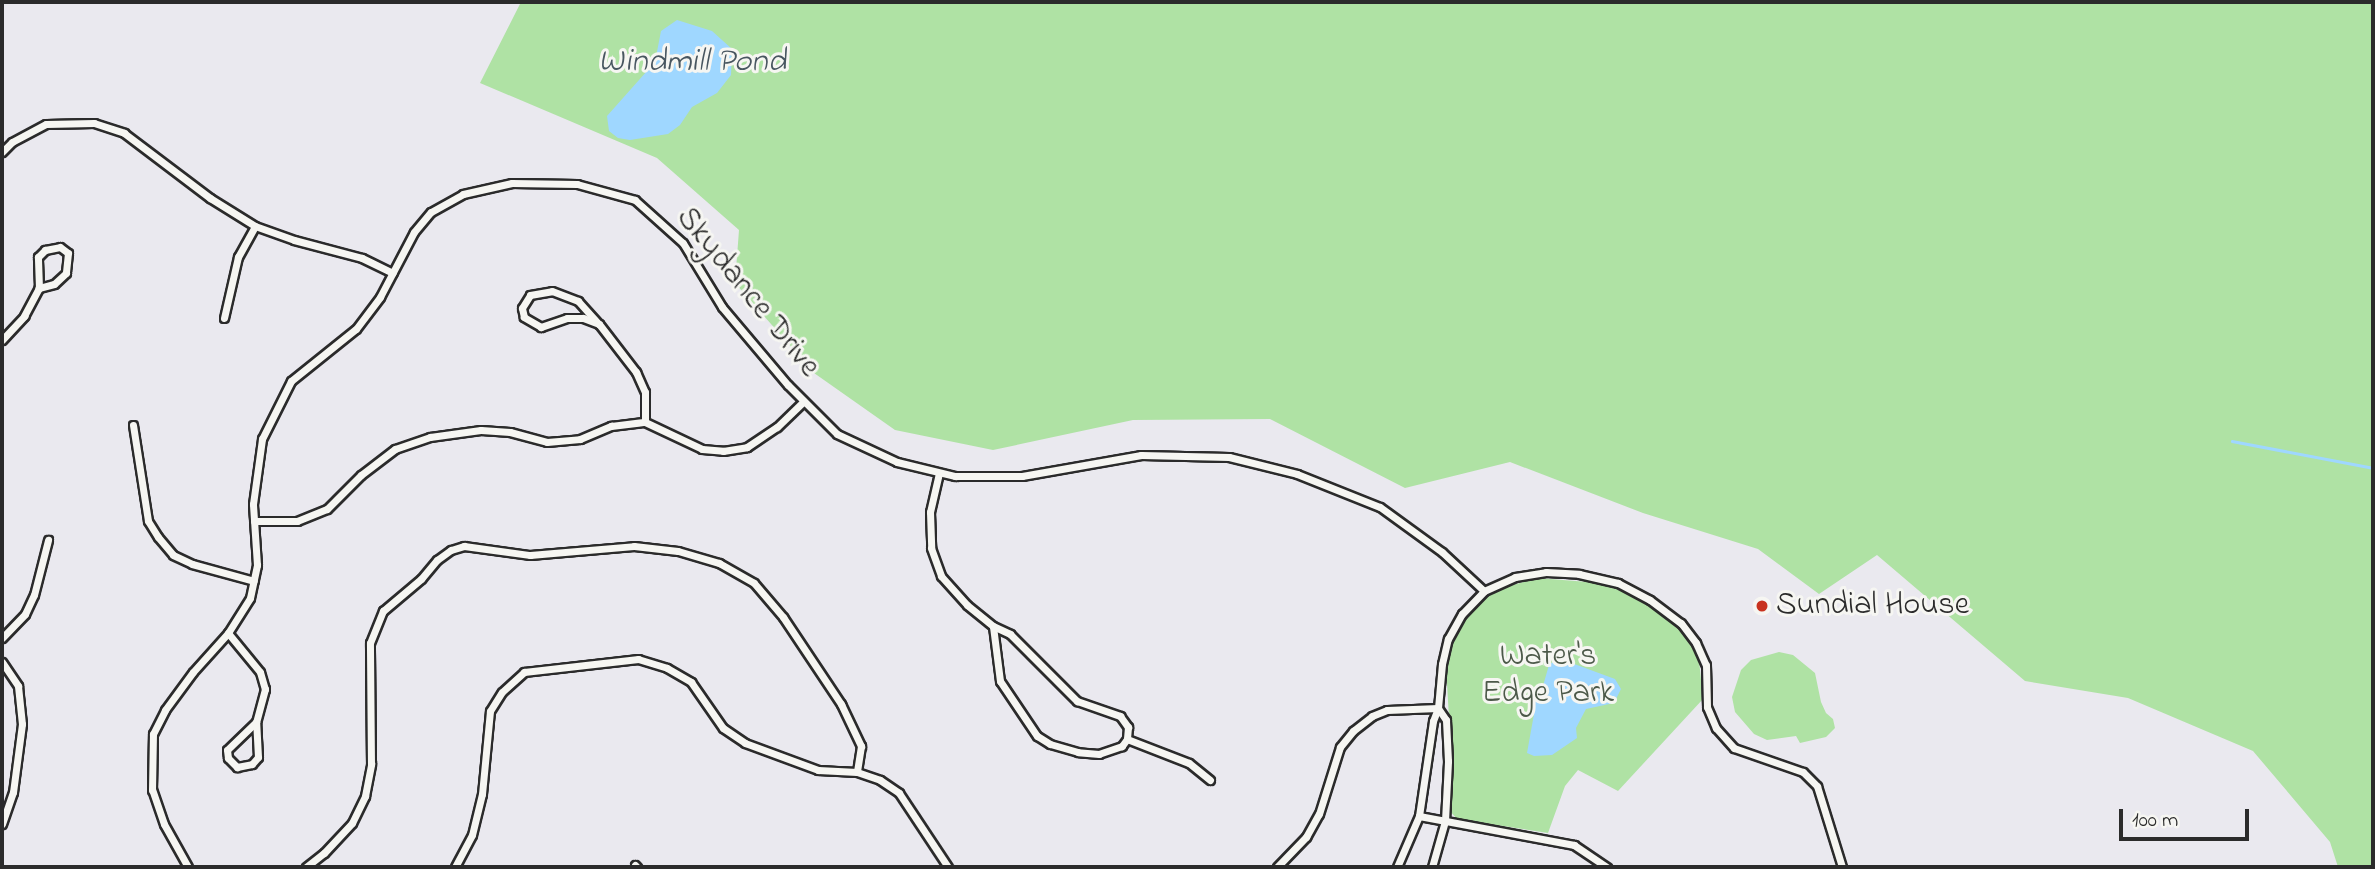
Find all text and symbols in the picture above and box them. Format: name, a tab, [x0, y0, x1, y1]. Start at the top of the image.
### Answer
water label: Windmill Pond	[598, 43, 786, 83]
street label: Skydance Drive	[667, 200, 827, 386]
place label: Sundial House	[1776, 587, 1969, 625]
marker: Sundial House	[1754, 598, 1770, 614]
park label: Water's Edge Park	[1482, 639, 1614, 714]
scale bar	[2123, 796, 2252, 840]
text: 100 m	[2132, 806, 2178, 836]

